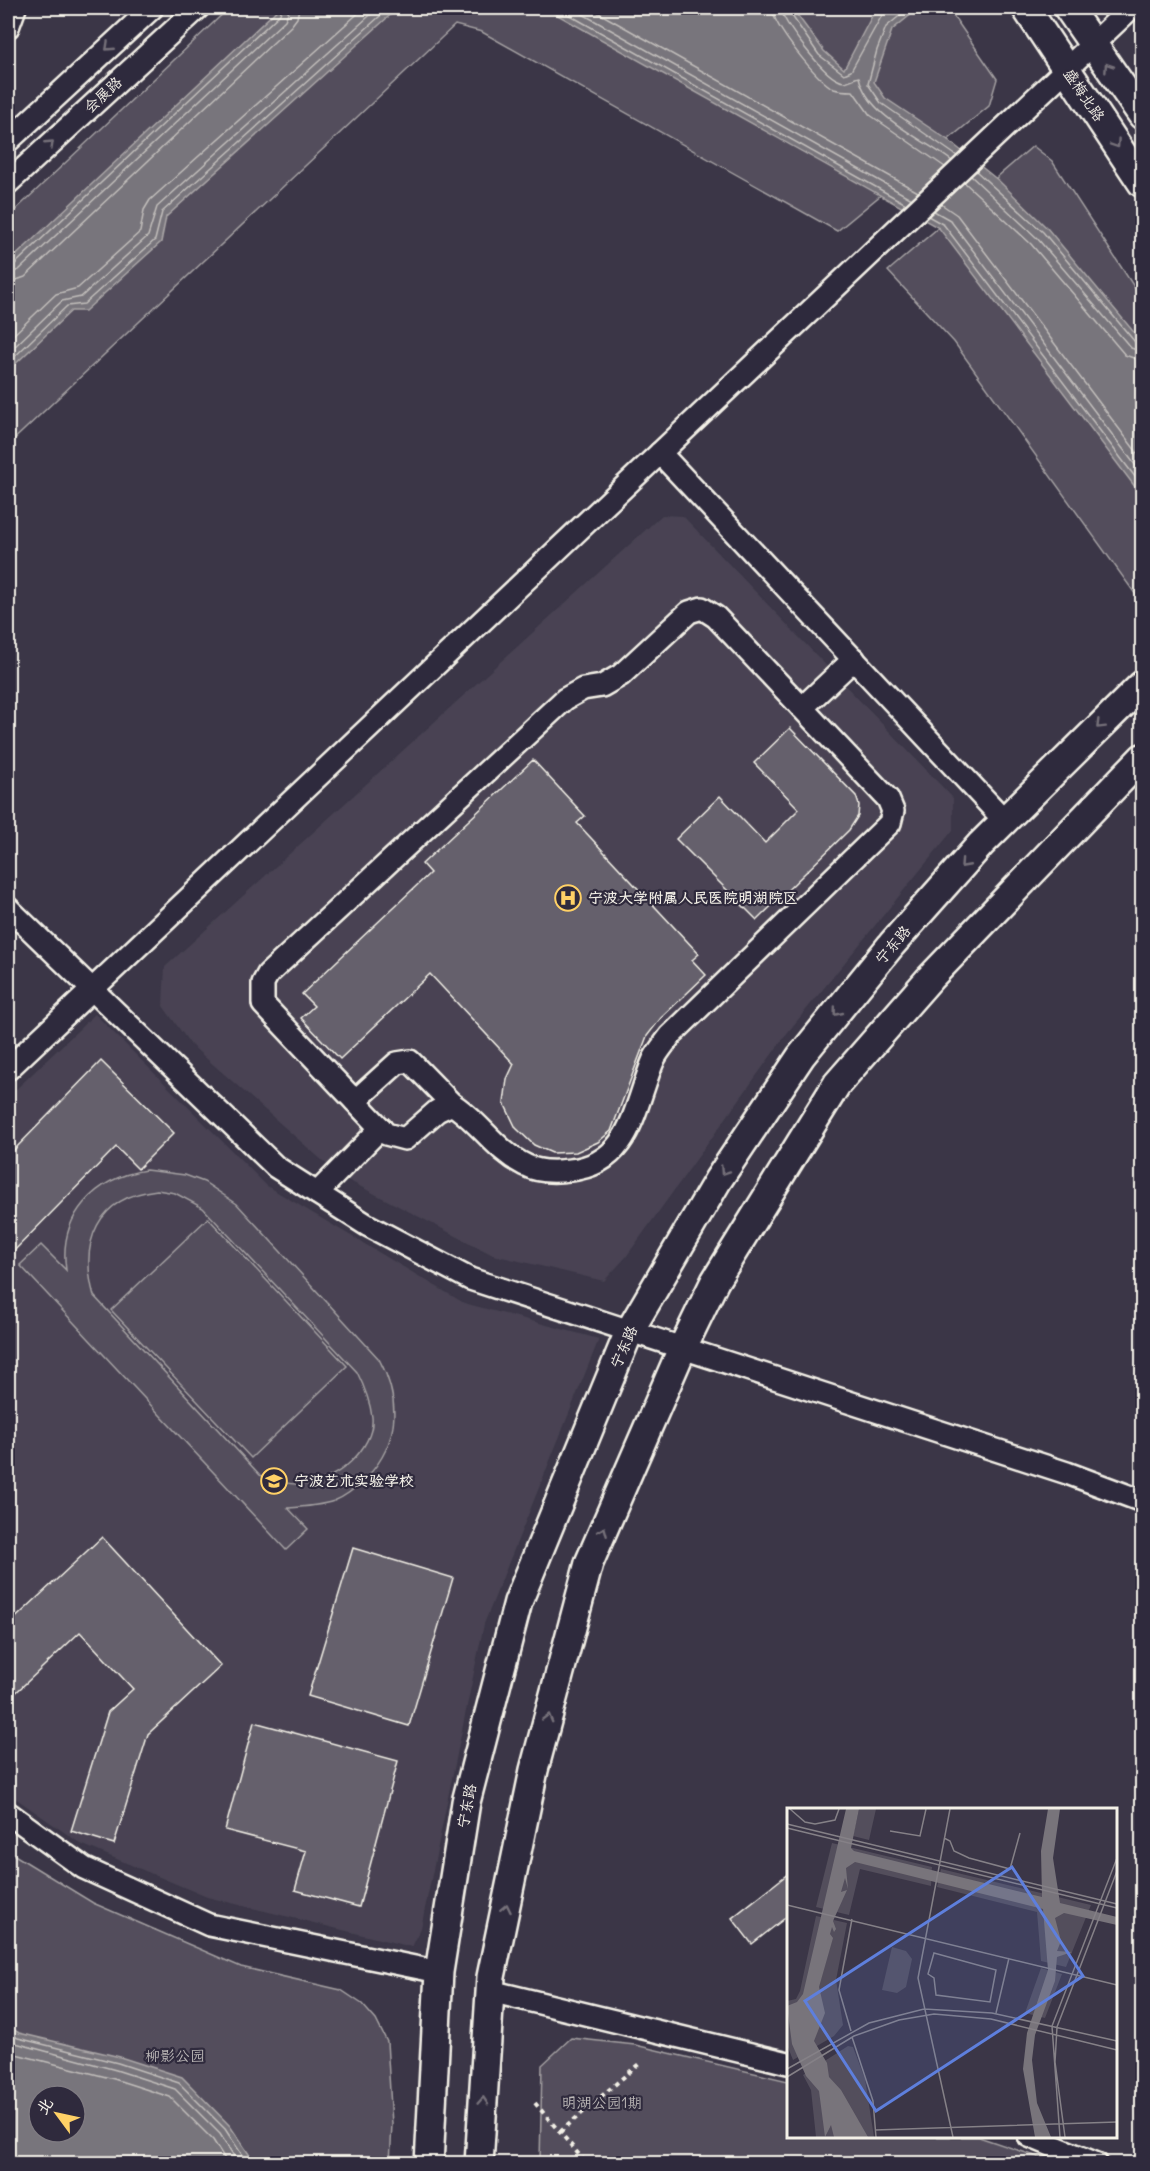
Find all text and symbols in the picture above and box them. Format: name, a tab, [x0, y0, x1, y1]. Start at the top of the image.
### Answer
one-way arrow	[105, 40, 116, 51]
one-way arrow	[1104, 63, 1115, 74]
street label: 盛梅北路	[1060, 65, 1109, 125]
street label: 会展路	[80, 72, 126, 117]
one-way arrow	[1109, 137, 1120, 148]
one-way arrow	[44, 140, 54, 151]
one-way arrow	[1097, 718, 1108, 729]
one-way arrow	[960, 857, 971, 868]
hospital icon: 宁波大学附属人民医院明湖院区	[553, 883, 583, 913]
place label: 宁波大学附属人民医院明湖院区	[588, 888, 798, 907]
street label: 宁东路	[871, 921, 914, 968]
one-way arrow	[833, 1006, 844, 1017]
one-way arrow	[720, 1164, 731, 1175]
street label: 宁东路	[606, 1322, 641, 1371]
school or university icon: 宁波艺术实验学校	[259, 1466, 289, 1496]
place label: 宁波艺术实验学校	[294, 1471, 414, 1490]
one-way arrow	[596, 1526, 608, 1537]
one-way arrow	[541, 1713, 553, 1724]
street label: 宁东路	[453, 1782, 480, 1830]
inset map	[787, 1808, 1117, 2138]
one-way arrow	[498, 1903, 511, 1913]
park label: 柳影公园	[145, 2046, 205, 2065]
north arrow	[27, 2084, 87, 2144]
park label: 明湖公园1期	[562, 2093, 642, 2112]
text: 北	[32, 2094, 57, 2118]
one-way arrow	[476, 2097, 489, 2106]

